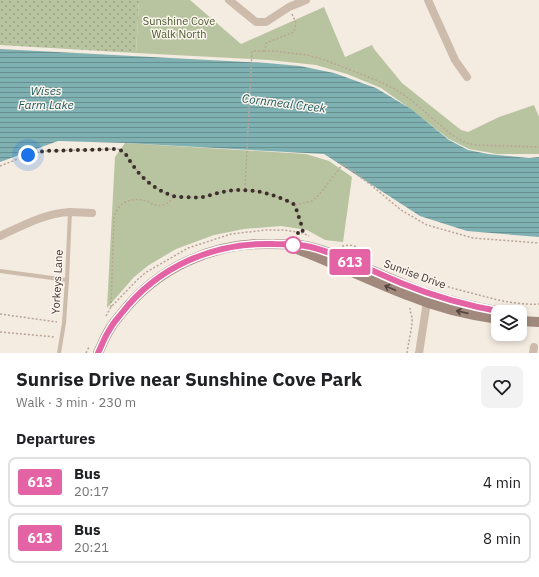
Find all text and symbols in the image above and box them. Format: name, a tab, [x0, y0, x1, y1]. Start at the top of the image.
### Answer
park label: Sunshine Cove Walk North	[143, 14, 215, 41]
water label: Wises Farm Lake	[18, 83, 74, 112]
water label: Cornmeal Creek	[241, 90, 328, 116]
your location	[18, 145, 38, 165]
unlabelled marker	[284, 236, 302, 254]
street label: Yorkeys Lane	[48, 249, 66, 315]
line badge: 613	[327, 249, 373, 275]
text: 613	[337, 253, 363, 271]
street label: Sunrise Drive	[382, 256, 448, 292]
one-way arrow	[385, 284, 397, 292]
map controls	[491, 305, 527, 341]
button: layers	[491, 305, 527, 341]
one-way arrow	[456, 308, 469, 316]
button: heart	[481, 366, 523, 408]
text: Sunrise Drive near Sunshine Cove Park	[16, 367, 362, 391]
text: Walk · 3 min · 230 m	[16, 394, 136, 411]
text: Departures	[16, 429, 95, 448]
text: Bus	[74, 464, 101, 483]
text: 613	[27, 473, 53, 491]
text: 4 min	[483, 473, 521, 492]
text: 20:17	[74, 483, 109, 500]
text: Bus	[74, 520, 101, 539]
text: 613	[27, 529, 53, 547]
text: 8 min	[483, 529, 521, 548]
text: 20:21	[74, 539, 109, 556]

